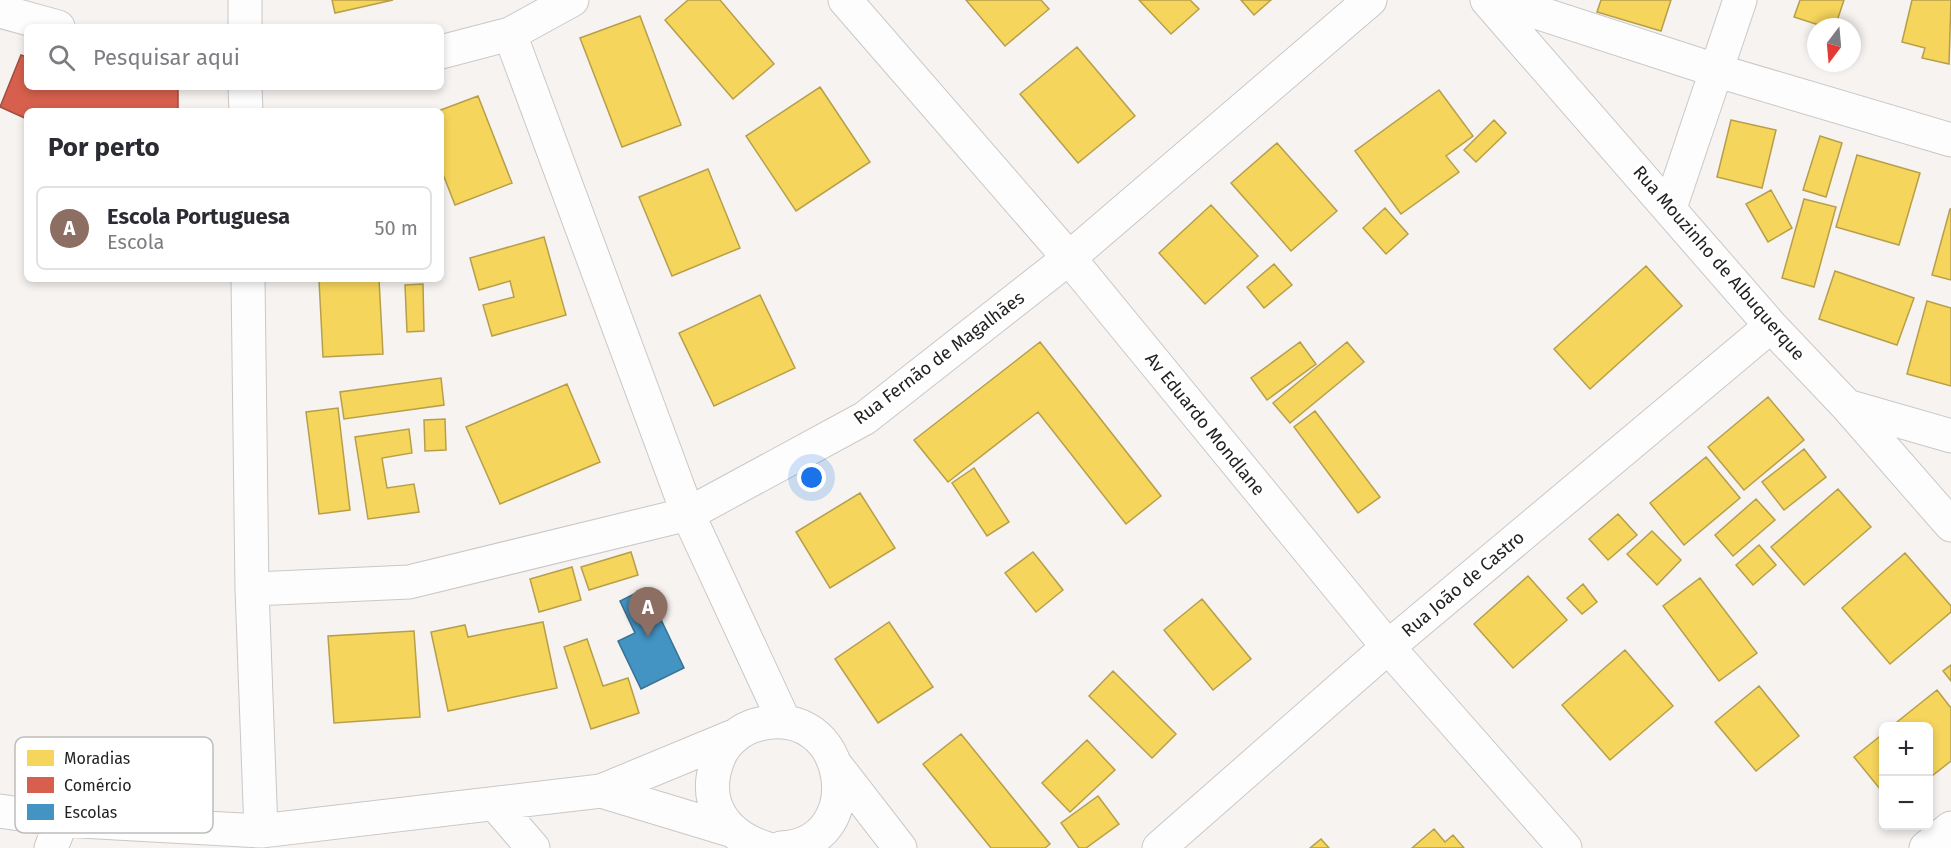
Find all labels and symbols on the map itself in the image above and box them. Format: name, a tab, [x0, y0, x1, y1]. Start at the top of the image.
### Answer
north arrow	[1807, 18, 1861, 72]
street label: Rua Mouzinho de Albuquerque	[1628, 161, 1810, 365]
street label: Rua Fernão de Magalhães	[849, 287, 1029, 429]
street label: Av Eduardo Mondlane	[1140, 348, 1270, 500]
your location	[797, 463, 826, 492]
street label: Rua João de Castro	[1397, 526, 1529, 642]
pin: A	[628, 588, 668, 637]
legend	[15, 737, 213, 833]
text: Moradias	[64, 749, 130, 768]
text: Comércio	[64, 776, 132, 795]
text: Escolas	[64, 803, 117, 822]

